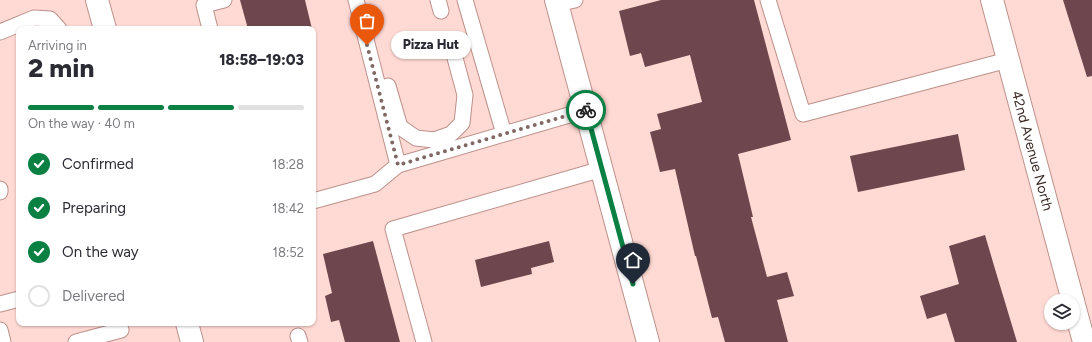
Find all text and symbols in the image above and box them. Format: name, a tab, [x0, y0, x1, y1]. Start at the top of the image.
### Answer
pin	[350, 4, 384, 45]
icon: bag	[356, 10, 378, 32]
callout: Pizza Hut	[391, 31, 471, 59]
text: Pizza Hut	[403, 37, 459, 52]
text: Arriving in	[28, 38, 87, 53]
text: 18:58–19:03	[219, 51, 304, 69]
text: 2 min	[28, 52, 94, 84]
street label: 42nd Avenue North	[1008, 89, 1056, 213]
courier	[566, 90, 606, 130]
icon: bike	[575, 99, 597, 121]
text: On the way · 40 m	[28, 116, 135, 131]
icon: check	[28, 153, 50, 175]
text: Confirmed	[62, 155, 134, 173]
text: 18:28	[272, 157, 304, 172]
icon: check	[28, 197, 50, 219]
text: Preparing	[62, 199, 126, 217]
text: 18:42	[272, 201, 304, 216]
icon: check	[28, 241, 50, 263]
text: On the way	[62, 243, 139, 261]
pin	[616, 243, 650, 284]
text: 18:52	[273, 245, 304, 260]
icon: home	[622, 249, 644, 271]
text: Delivered	[62, 287, 125, 305]
map controls	[1044, 294, 1080, 330]
button: layers	[1044, 294, 1080, 330]

